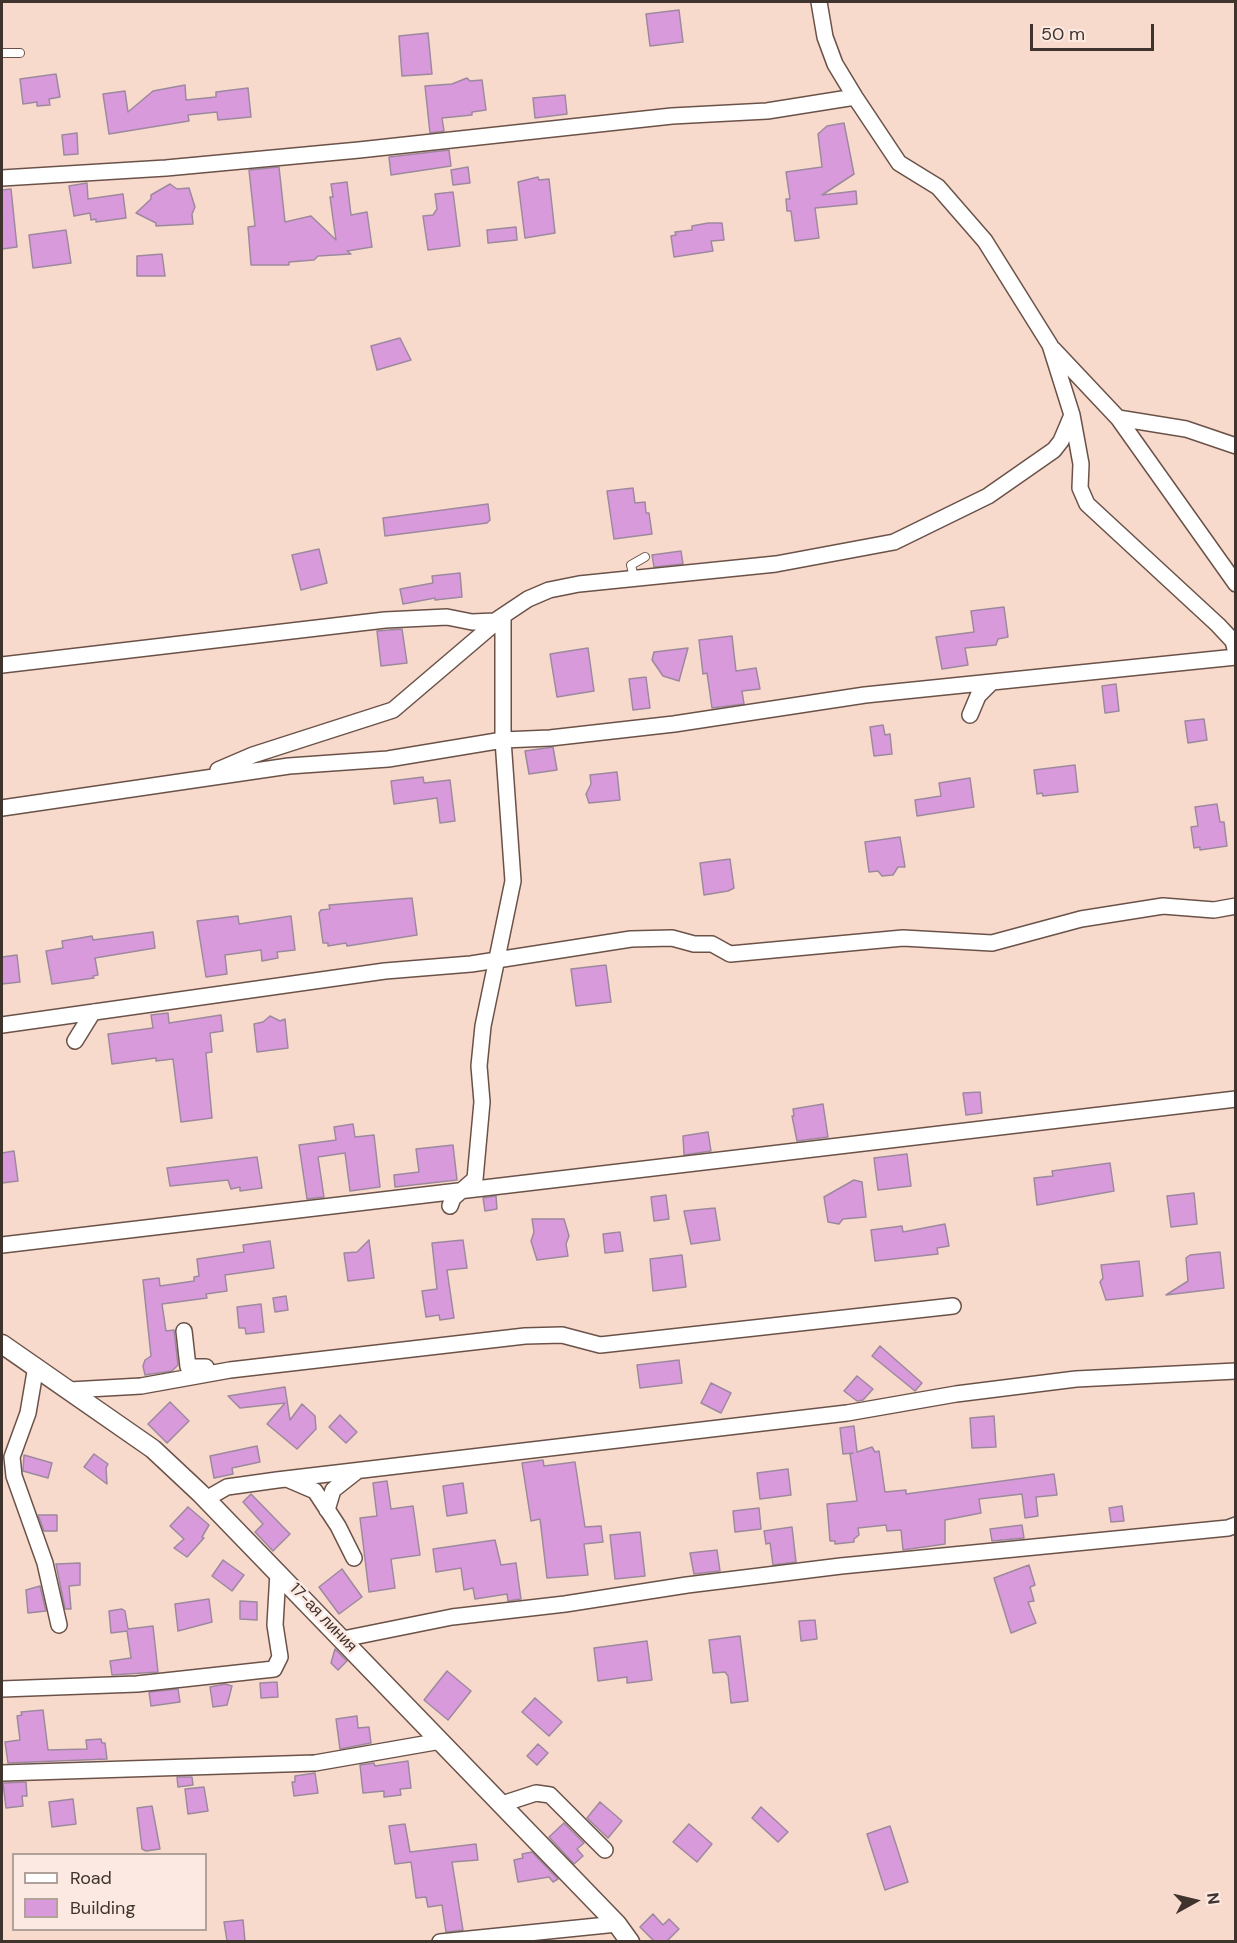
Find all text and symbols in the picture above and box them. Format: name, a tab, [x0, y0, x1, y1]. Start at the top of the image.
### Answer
scale bar	[1033, 12, 1158, 50]
text: 50 m	[1041, 22, 1085, 46]
street label: 17-ая линия	[285, 1580, 361, 1656]
legend	[12, 1853, 207, 1931]
text: Road	[70, 1866, 112, 1890]
north arrow	[1165, 1871, 1225, 1931]
text: N	[1202, 1891, 1225, 1906]
text: Building	[70, 1896, 135, 1920]

